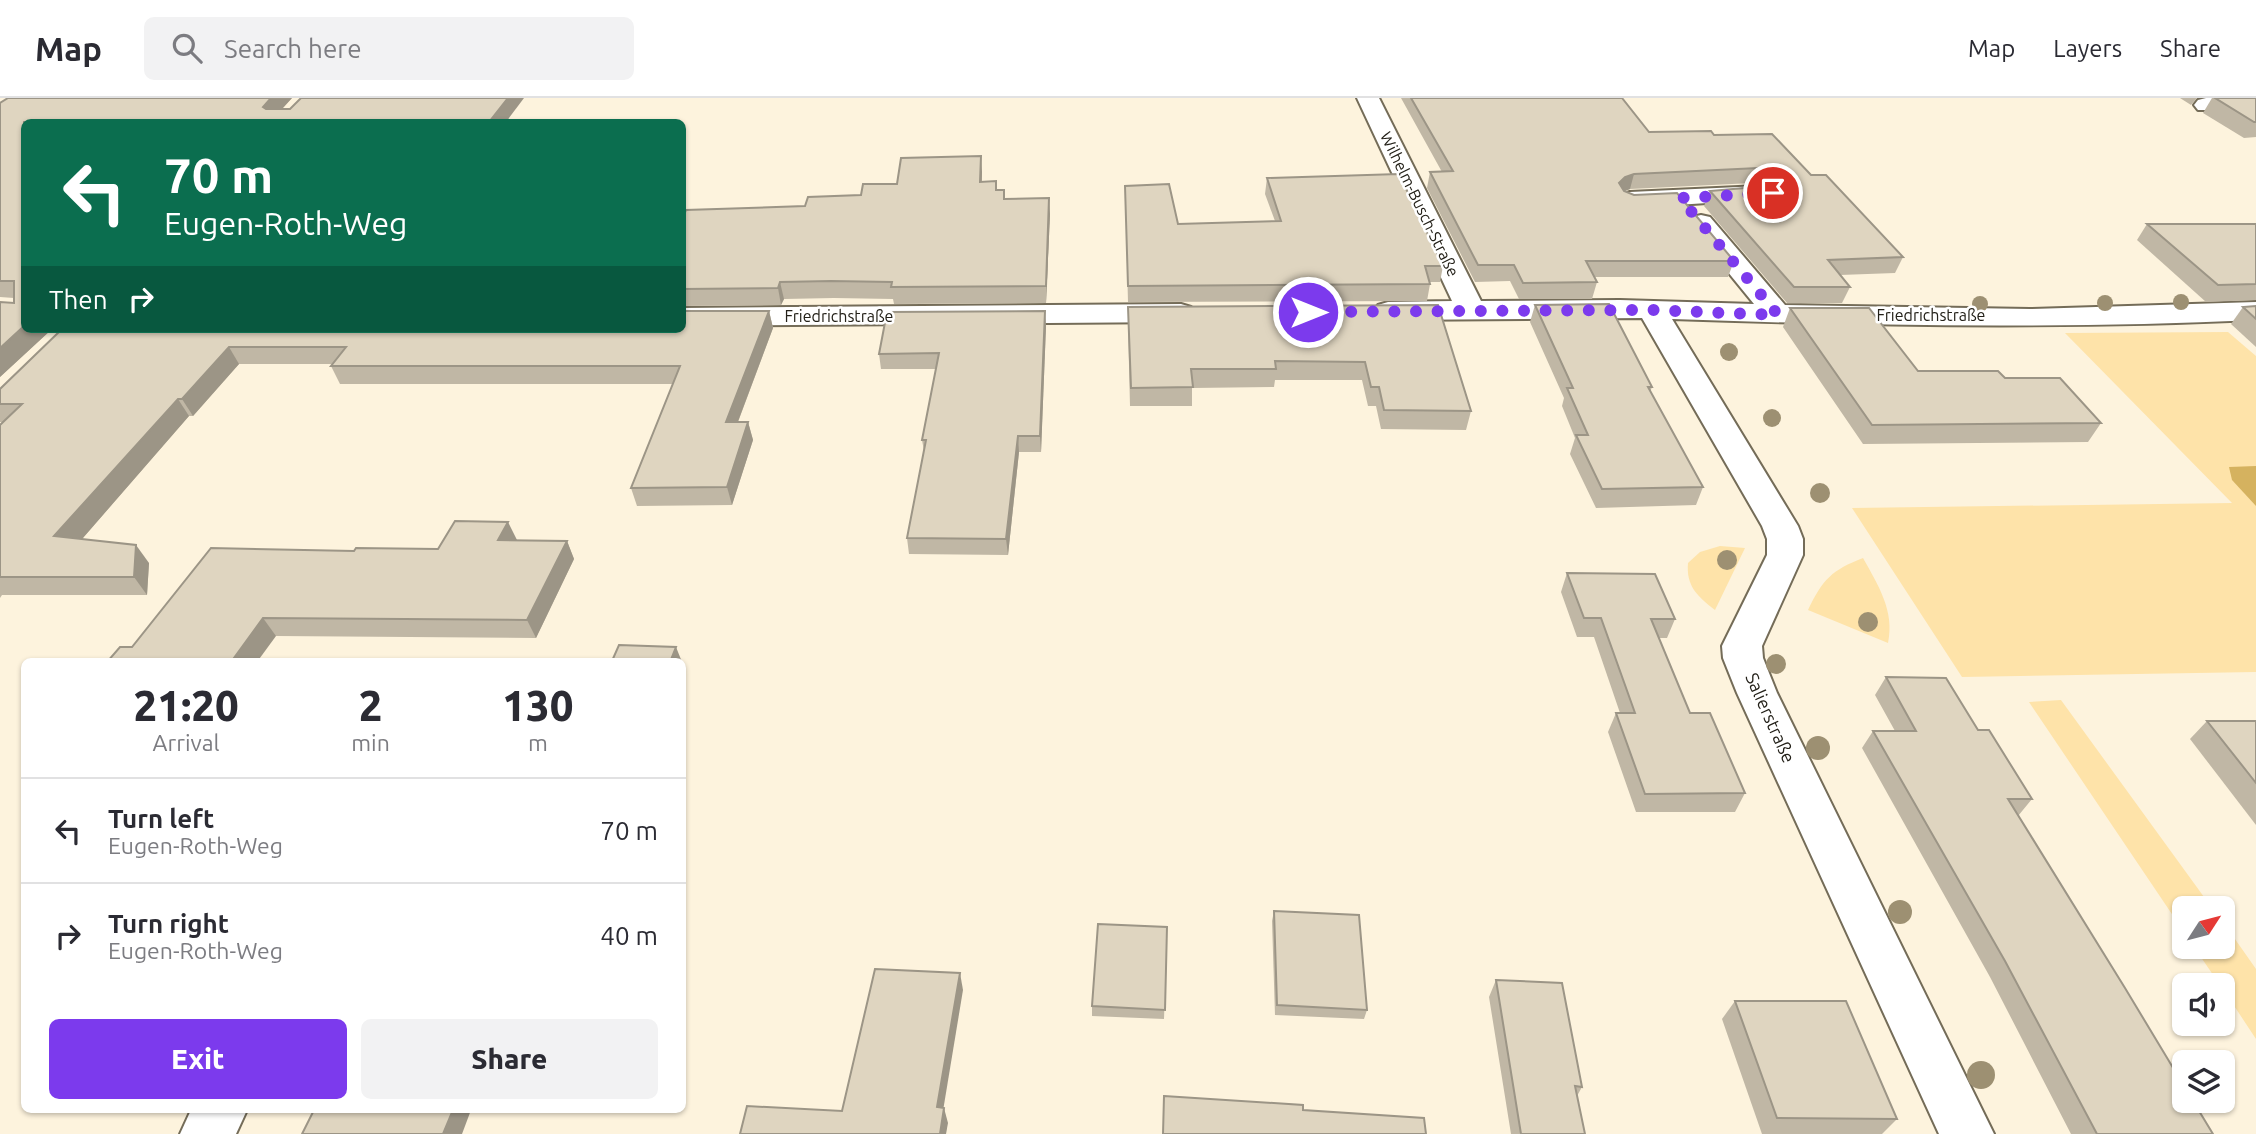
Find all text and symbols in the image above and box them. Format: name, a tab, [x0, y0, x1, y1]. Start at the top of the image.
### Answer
search box	[144, 17, 634, 80]
icon: search	[168, 29, 206, 67]
text: Map	[35, 30, 102, 67]
text: Search here	[224, 34, 362, 63]
text: Map	[1968, 35, 2015, 62]
text: Layers	[2053, 35, 2122, 62]
text: Share	[2160, 35, 2221, 62]
street label: Wilhelm-Busch-Straße	[1377, 129, 1463, 279]
icon: left	[49, 147, 140, 238]
text: 70 m	[164, 147, 273, 202]
pin	[1743, 163, 1803, 223]
icon: arrive	[1754, 174, 1792, 212]
text: Eugen-Roth-Weg	[164, 205, 407, 241]
position arrow	[1271, 275, 1345, 349]
icon: right	[122, 280, 160, 318]
text: Then	[49, 285, 108, 314]
street label: Friedrichstraße	[1877, 306, 1985, 324]
street label: Friedrichstraße	[785, 307, 893, 325]
street label: Salierstraße	[1742, 670, 1800, 766]
text: 21:20	[134, 682, 239, 729]
text: 2	[359, 682, 382, 729]
text: 130	[502, 682, 573, 729]
text: Arrival	[153, 730, 220, 755]
text: min	[351, 730, 390, 755]
text: m	[528, 730, 548, 755]
text: Turn left	[108, 804, 214, 833]
icon: left	[49, 812, 87, 850]
text: 70 m	[600, 816, 658, 845]
text: Eugen-Roth-Weg	[108, 833, 283, 858]
north arrow	[2172, 896, 2235, 959]
map controls	[2172, 896, 2235, 1113]
text: Turn right	[108, 909, 229, 938]
icon: right	[49, 917, 87, 955]
text: 40 m	[600, 921, 658, 950]
text: Eugen-Roth-Weg	[108, 938, 283, 963]
button: sound	[2172, 973, 2235, 1036]
button: Exit	[49, 1019, 347, 1099]
button: Share	[361, 1019, 658, 1099]
button: layers	[2172, 1050, 2235, 1113]

